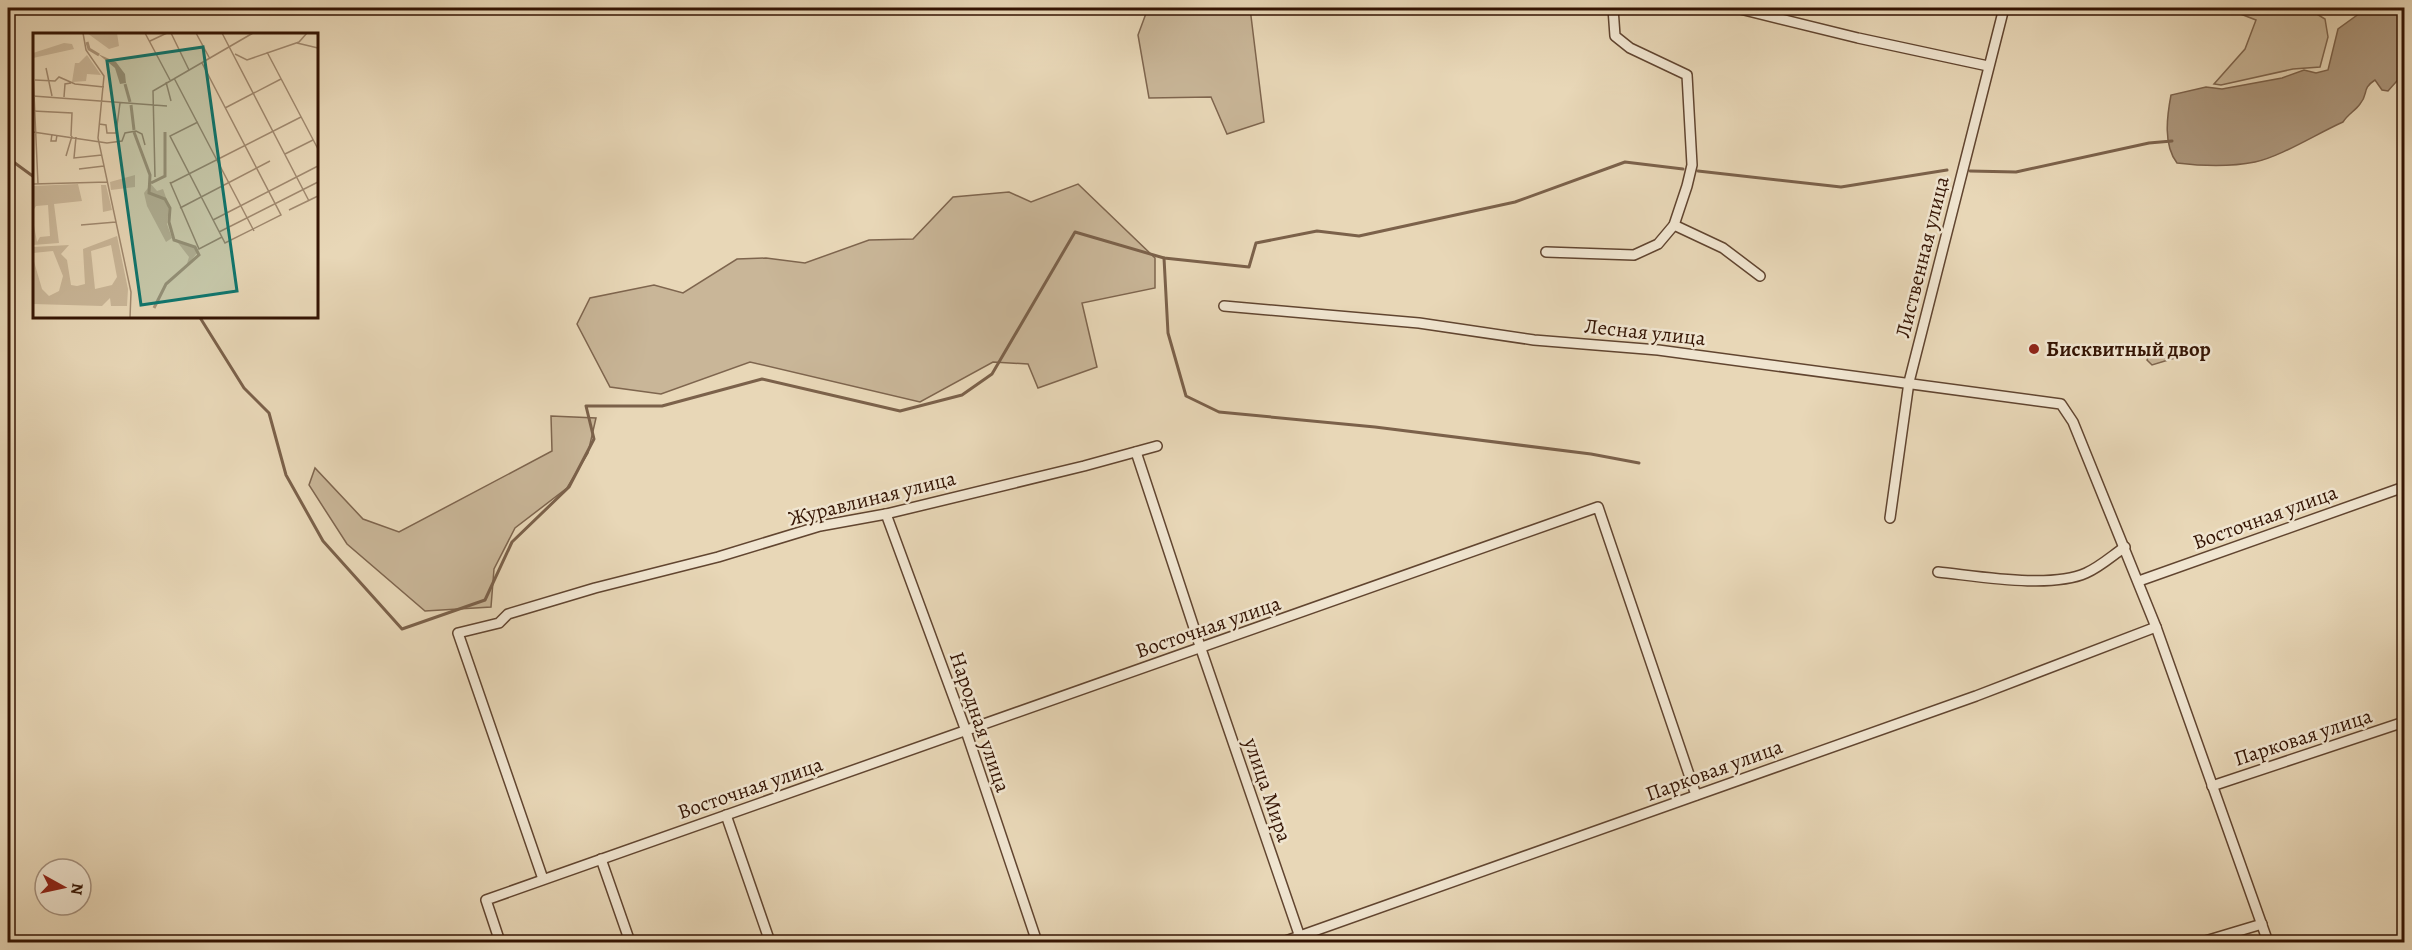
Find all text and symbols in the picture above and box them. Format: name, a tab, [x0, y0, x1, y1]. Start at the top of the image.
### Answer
inset map	[33, 33, 318, 318]
street label: Лиственная улица	[1888, 173, 1956, 341]
street label: Лесная улица	[1583, 312, 1707, 352]
place label: Бисквитный двор	[2046, 335, 2211, 363]
marker: Бисквитный двор	[2027, 342, 2041, 356]
street label: Журавлиная улица	[785, 464, 959, 532]
street label: Восточная улица	[2189, 478, 2341, 556]
street label: Восточная улица	[1132, 589, 1285, 665]
street label: Народная улица	[943, 648, 1017, 796]
street label: Парковая улица	[2230, 701, 2376, 773]
street label: Парковая улица	[1642, 732, 1787, 808]
street label: улица Мира	[1237, 733, 1299, 846]
street label: Восточная улица	[674, 750, 827, 826]
north arrow	[33, 857, 93, 917]
text: N	[65, 882, 89, 897]

